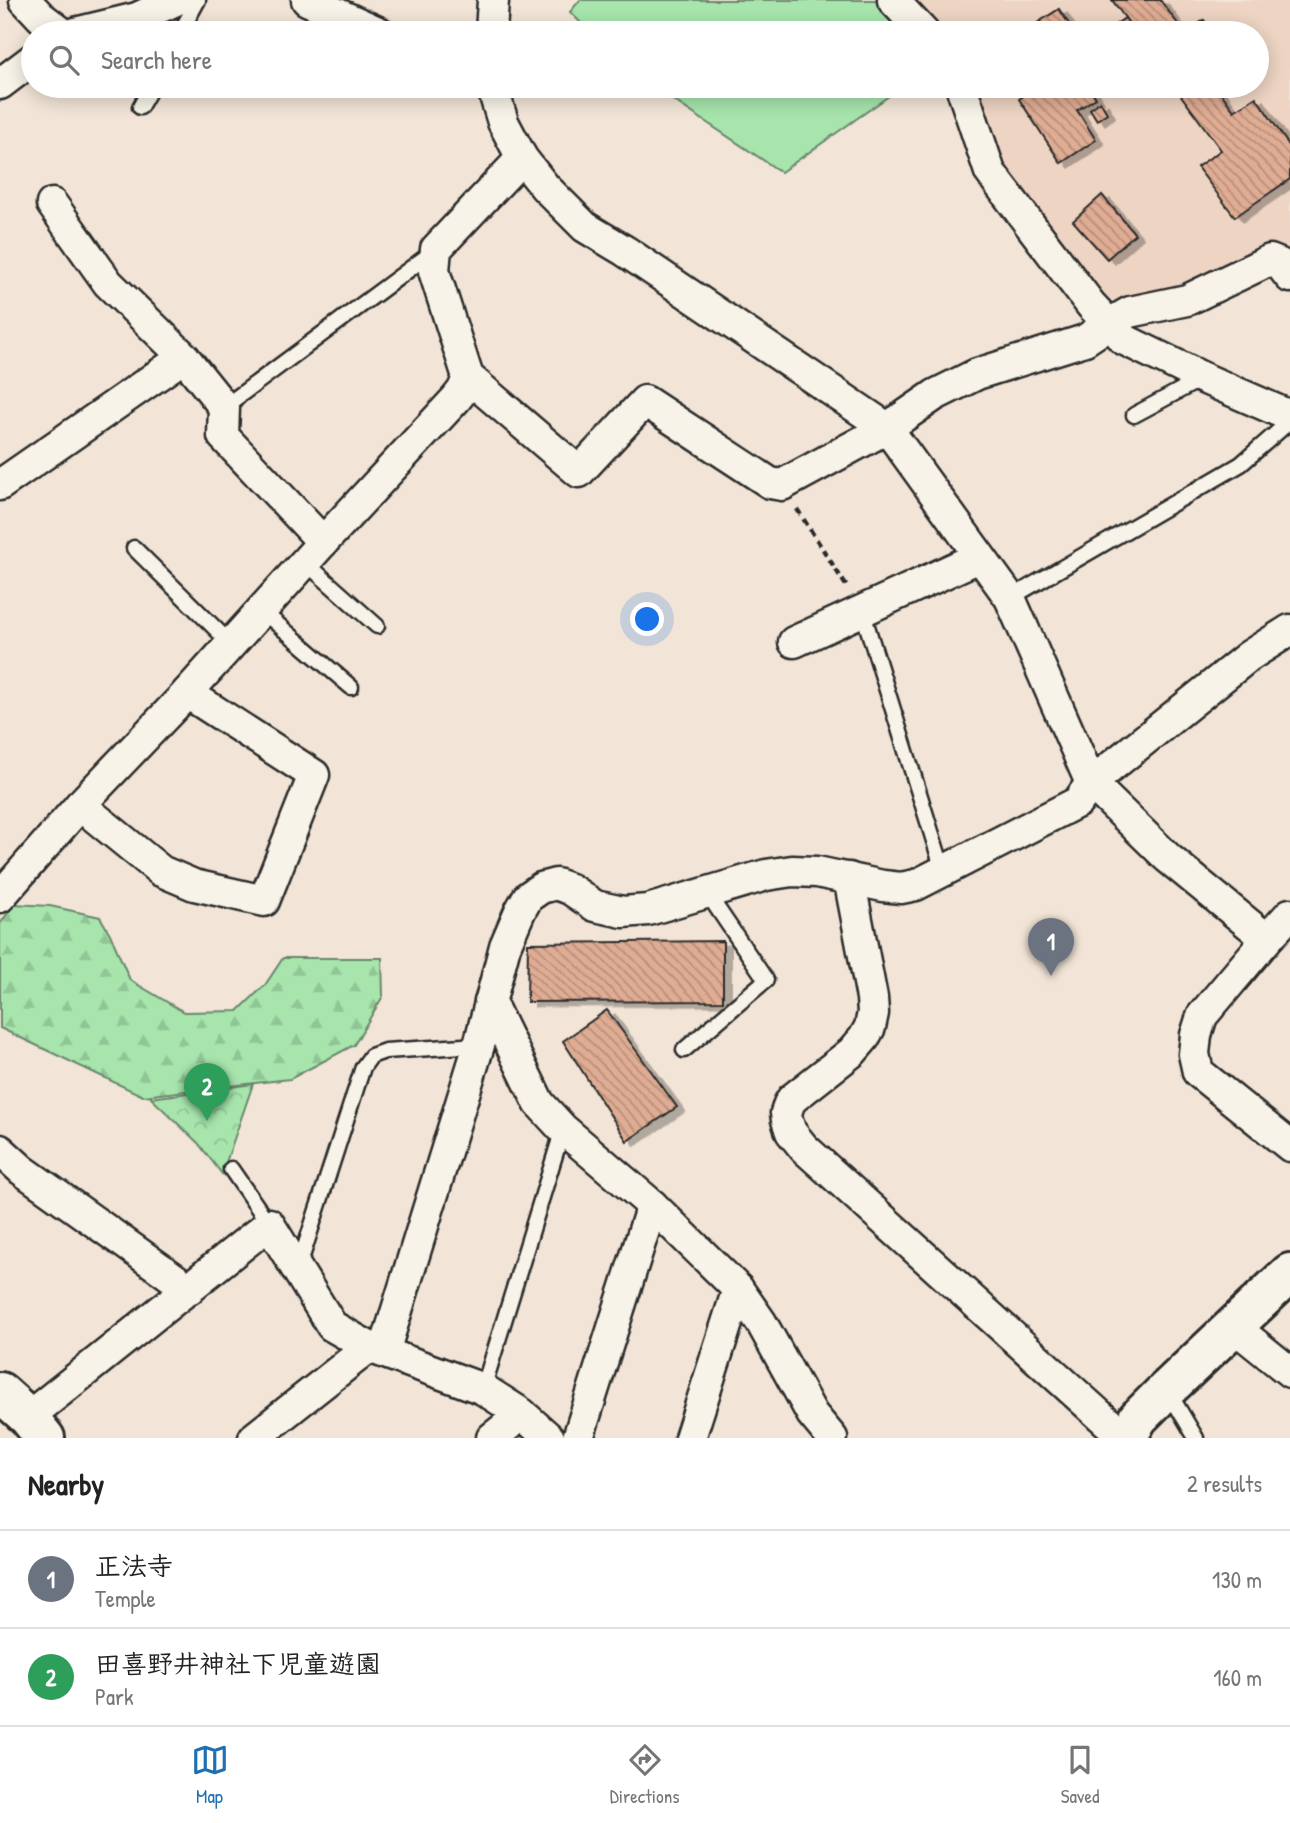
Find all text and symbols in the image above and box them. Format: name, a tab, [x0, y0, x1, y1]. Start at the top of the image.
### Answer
search box	[21, 21, 1269, 98]
icon: search	[45, 41, 83, 79]
text: Search here	[101, 42, 212, 77]
your location	[630, 602, 664, 636]
pin: 1	[1028, 918, 1074, 976]
pin: 2	[184, 1063, 230, 1121]
text: Nearby	[28, 1464, 104, 1504]
text: 2 results	[1187, 1468, 1262, 1499]
text: 正法寺	[95, 1548, 173, 1583]
text: 1	[47, 1564, 55, 1595]
text: 130 m	[1212, 1564, 1262, 1595]
text: Temple	[95, 1583, 156, 1614]
text: 田喜野井神社下児童遊園	[95, 1646, 381, 1681]
text: 2	[46, 1662, 56, 1693]
text: 160 m	[1213, 1662, 1262, 1693]
text: Park	[95, 1681, 133, 1712]
tab: Map	[191, 1741, 229, 1809]
tab: Directions	[610, 1741, 680, 1809]
tab: Saved	[1061, 1741, 1099, 1809]

